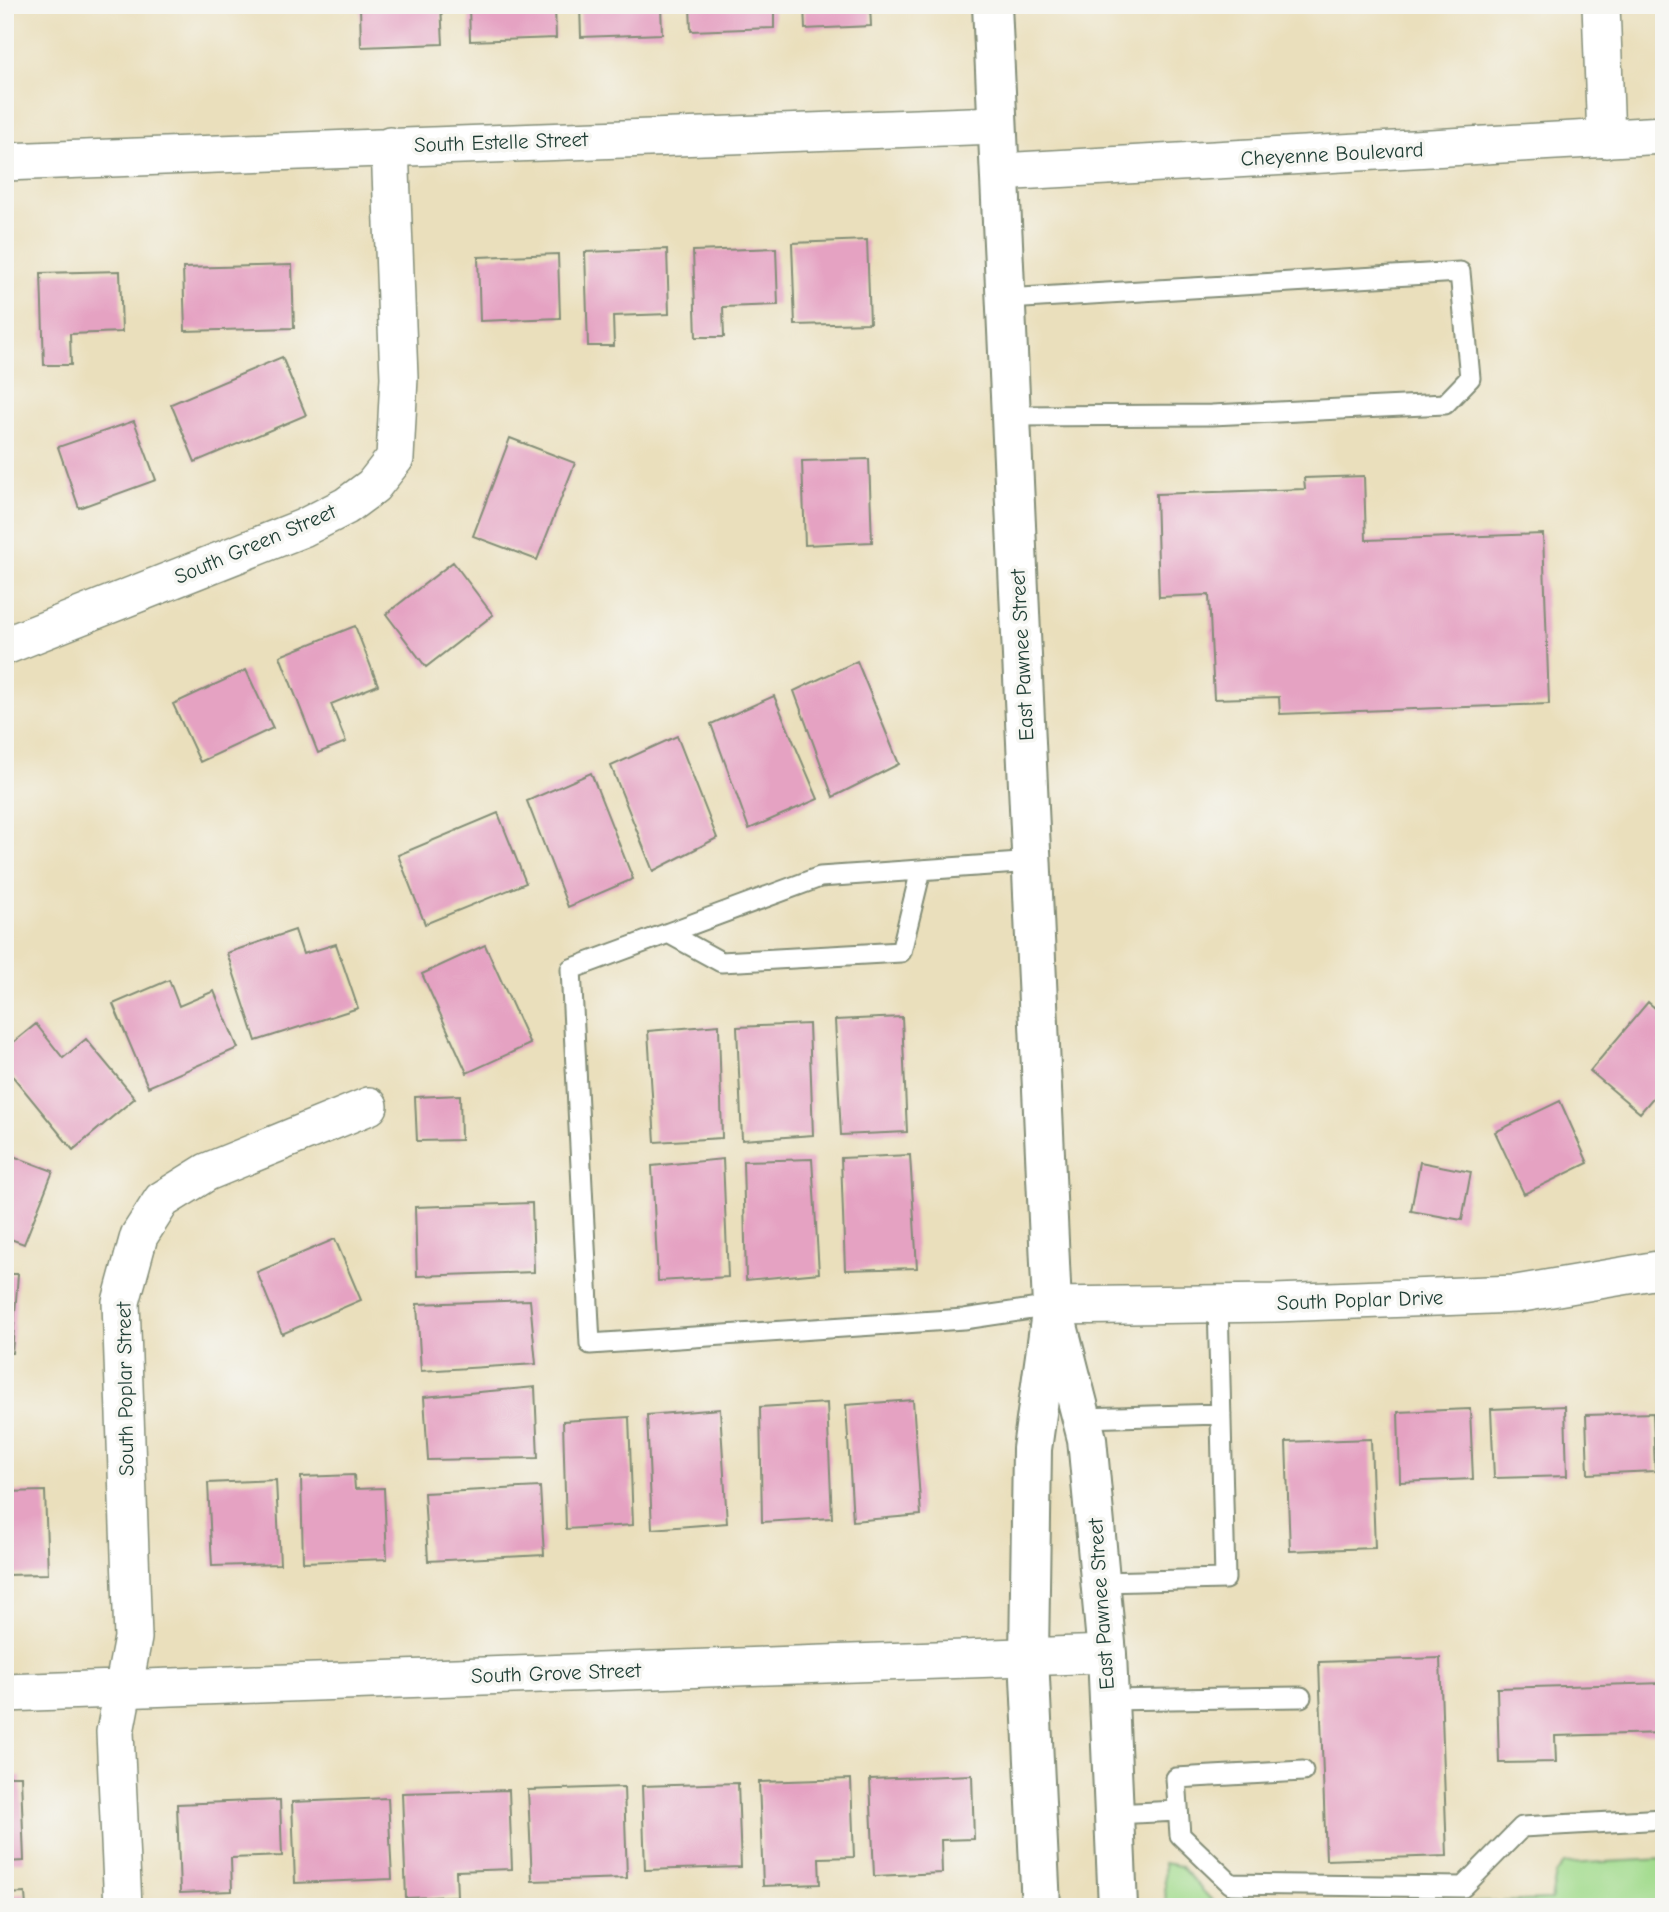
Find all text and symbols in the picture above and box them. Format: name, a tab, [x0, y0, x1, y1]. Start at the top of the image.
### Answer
street label: South Estelle Street	[413, 127, 590, 157]
street label: Cheyenne Boulevard	[1240, 137, 1424, 171]
street label: South Green Street	[171, 499, 340, 589]
street label: East Pawnee Street	[1005, 568, 1038, 741]
street label: South Poplar Drive	[1276, 1285, 1444, 1315]
street label: South Poplar Street	[111, 1301, 139, 1476]
street label: East Pawnee Street	[1083, 1516, 1119, 1691]
street label: South Grove Street	[471, 1658, 642, 1688]

